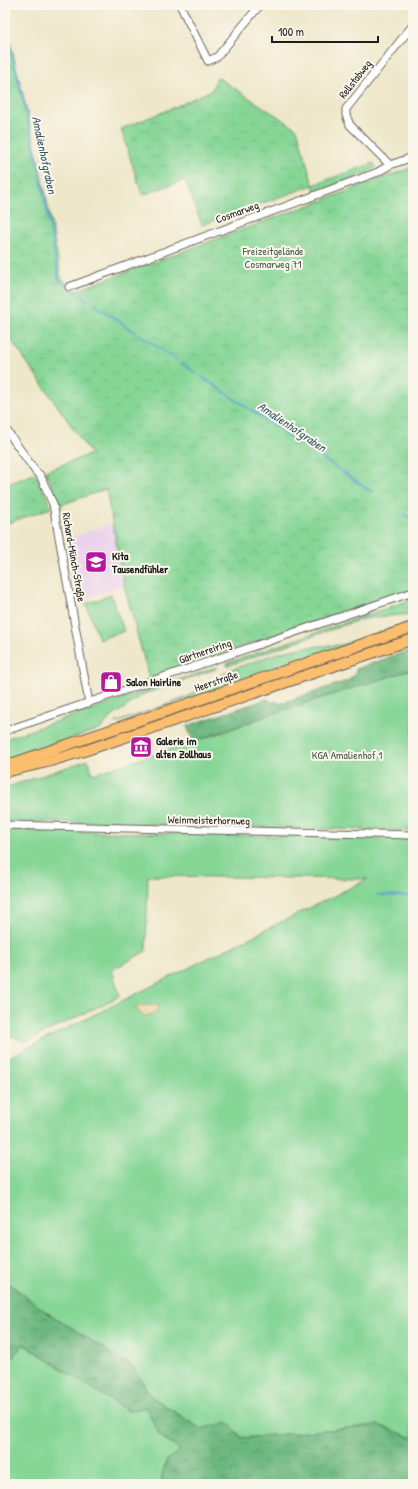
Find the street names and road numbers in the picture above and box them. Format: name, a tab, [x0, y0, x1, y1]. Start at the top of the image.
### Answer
street label: Rellstabweg	[336, 57, 375, 101]
street label: Cosmarweg	[213, 198, 261, 226]
street label: Richard-Münch-Straße	[59, 511, 89, 603]
street label: Gärtnereiring	[177, 635, 233, 667]
street label: Heerstraße	[192, 667, 240, 695]
street label: Weinmeisterhornweg	[168, 812, 250, 828]

